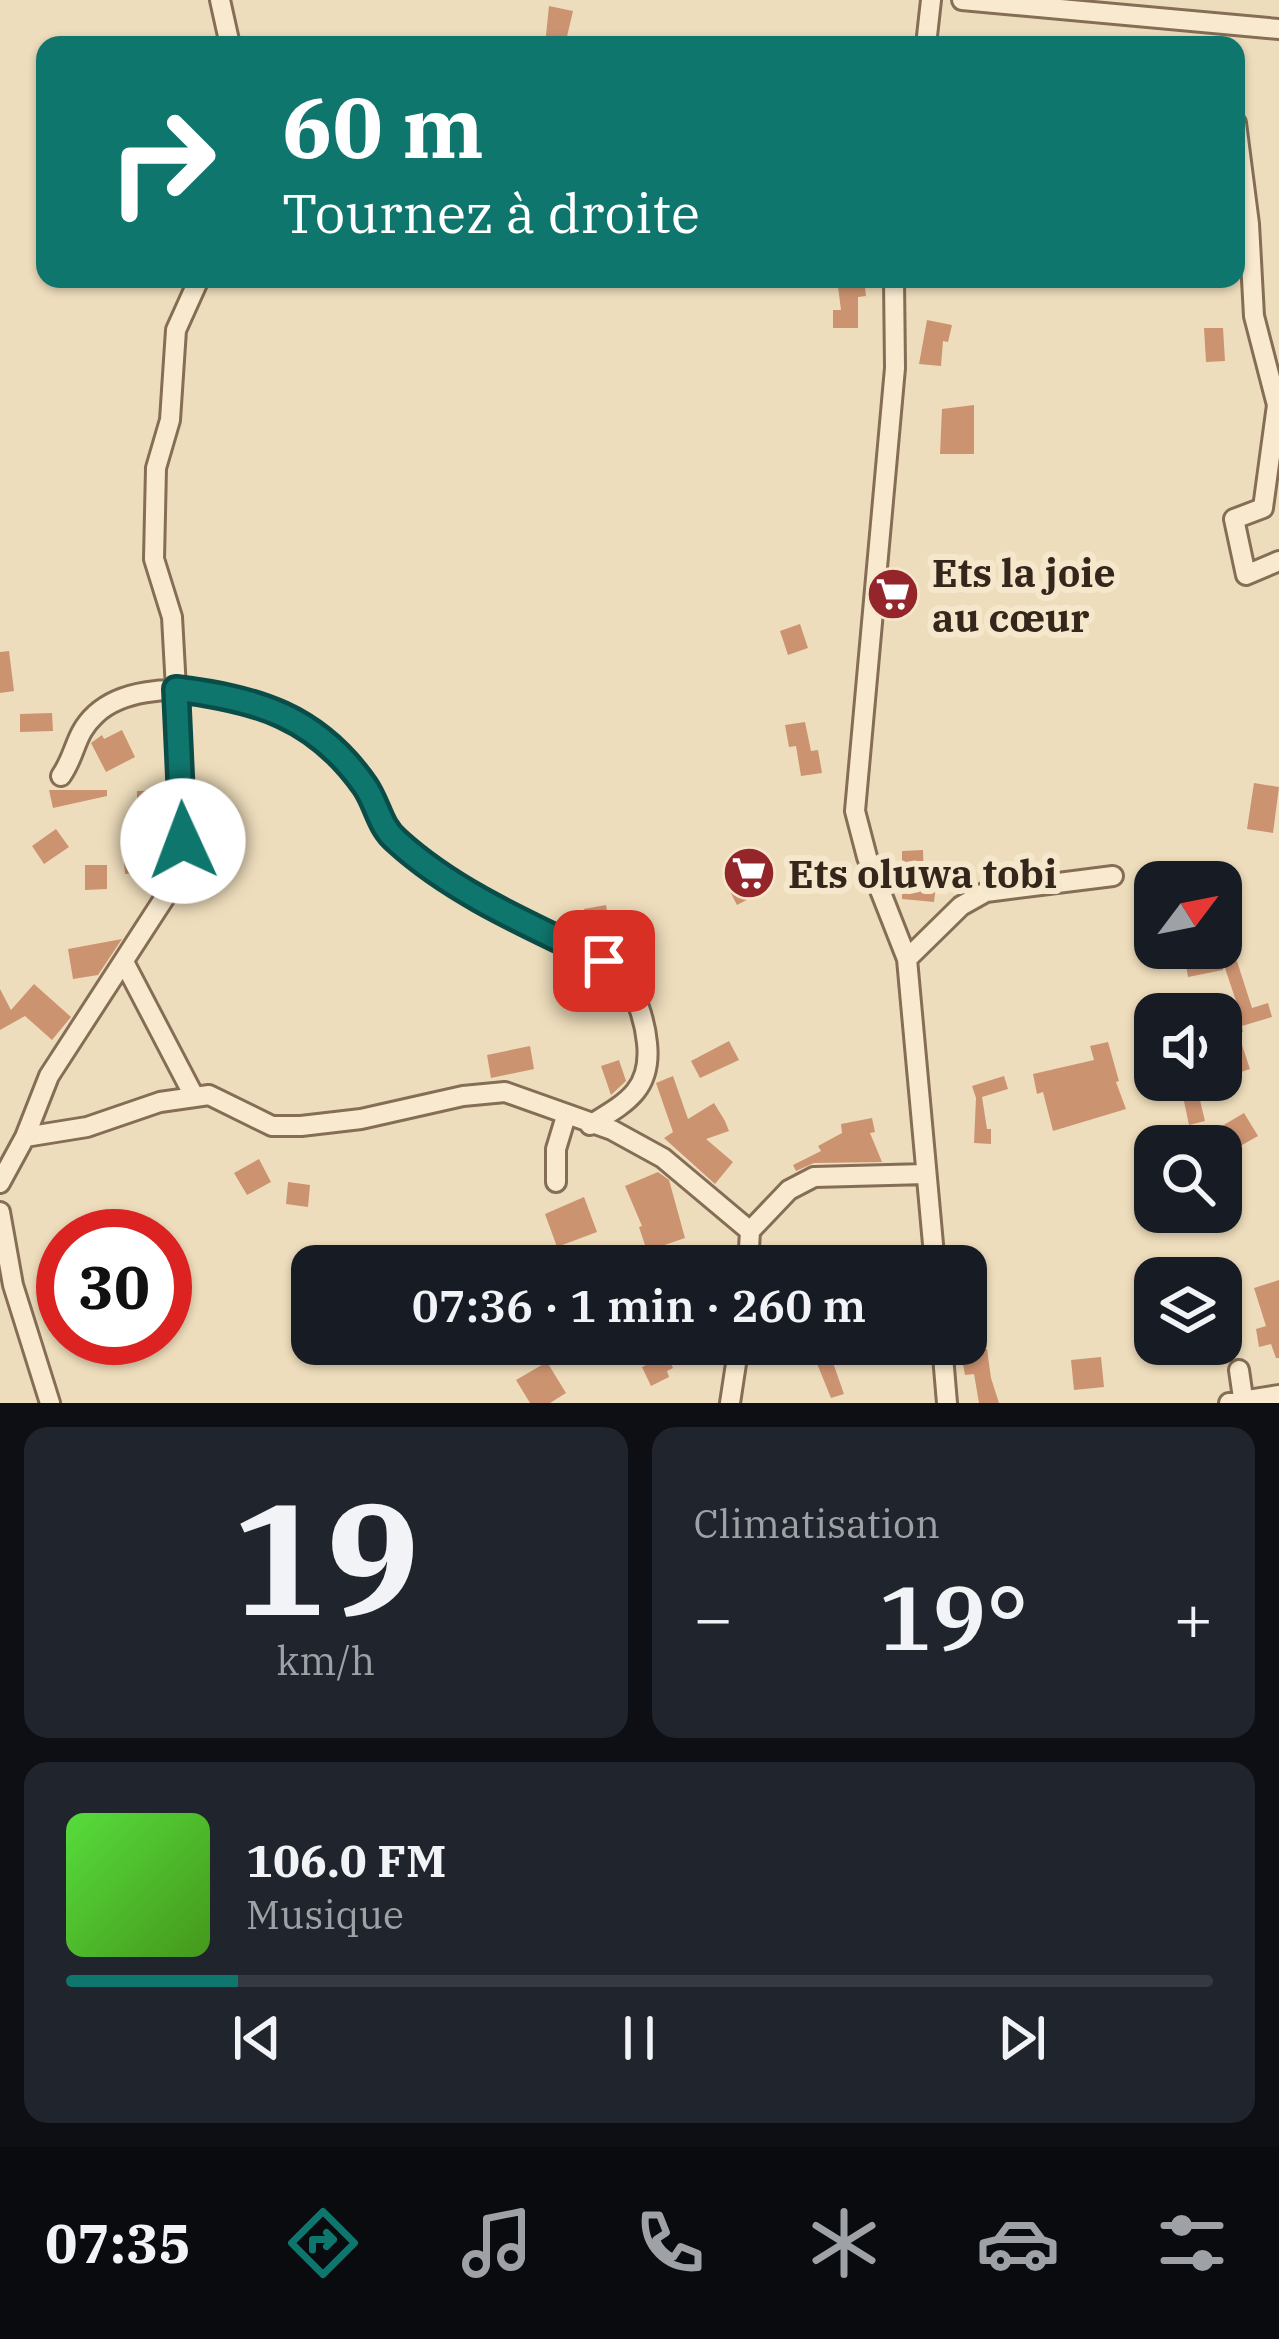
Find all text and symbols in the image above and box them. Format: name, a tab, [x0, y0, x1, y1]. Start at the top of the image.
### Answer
text: 60 m	[282, 72, 484, 181]
icon: right	[84, 84, 240, 240]
text: Tournez à droite	[282, 178, 700, 248]
place label: Ets la joie au cœur	[932, 547, 1116, 643]
supermarket icon: Ets la joie au cœur	[865, 566, 921, 622]
position arrow	[120, 778, 246, 904]
supermarket icon: Ets oluwa tobi	[721, 845, 777, 901]
place label: Ets oluwa tobi	[788, 848, 1057, 899]
north arrow	[1134, 861, 1242, 969]
map controls	[1134, 861, 1242, 1365]
pin	[553, 910, 655, 1012]
icon: arrive	[571, 928, 637, 994]
button: sound	[1134, 993, 1242, 1101]
button: search	[1134, 1125, 1242, 1233]
speed limit sign: 30	[36, 1209, 192, 1365]
button: layers	[1134, 1257, 1242, 1365]
text: 07:36 · 1 min · 260 m	[412, 1276, 866, 1334]
text: 19	[232, 1455, 419, 1658]
text: Climatisation	[694, 1498, 940, 1549]
text: 19°	[878, 1558, 1028, 1675]
text: −	[694, 1574, 733, 1660]
text: +	[1173, 1574, 1213, 1660]
text: km/h	[276, 1635, 375, 1686]
text: 106.0 FM	[246, 1831, 446, 1889]
text: Musique	[246, 1889, 404, 1940]
icon: previous	[224, 2005, 290, 2071]
icon: pause	[606, 2005, 672, 2071]
icon: next	[989, 2005, 1055, 2071]
icon: directions	[281, 2201, 365, 2285]
icon: music	[455, 2201, 539, 2285]
icon: phone	[628, 2201, 712, 2285]
icon: climate	[802, 2201, 886, 2285]
icon: car	[976, 2201, 1060, 2285]
icon: filters	[1150, 2201, 1234, 2285]
text: 07:35	[45, 2208, 191, 2278]

